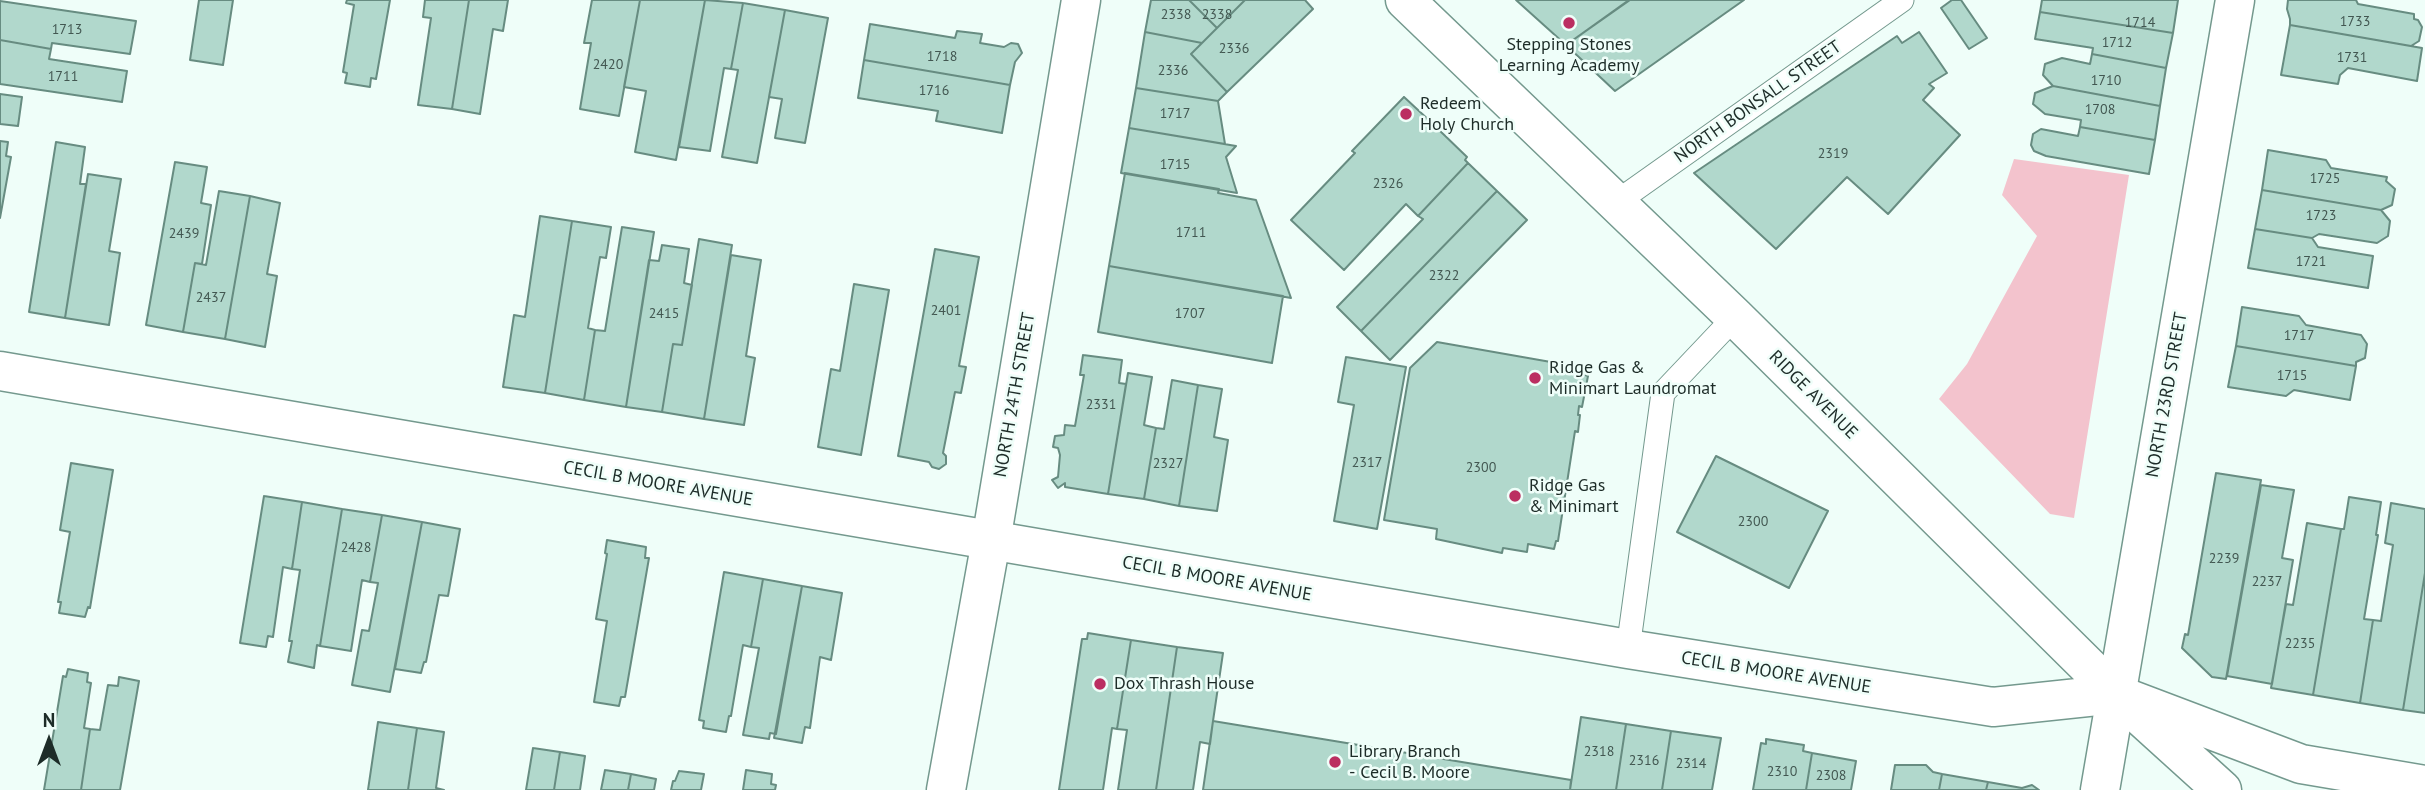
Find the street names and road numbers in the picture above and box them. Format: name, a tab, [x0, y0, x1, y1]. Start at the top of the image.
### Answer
street label: NORTH BONSALL STREET	[1670, 36, 1846, 168]
street label: NORTH 24TH STREET	[990, 311, 1040, 479]
street label: NORTH 23RD STREET	[2142, 311, 2192, 479]
street label: RIDGE AVENUE	[1764, 346, 1862, 444]
street label: CECIL B MOORE AVENUE	[562, 457, 754, 511]
street label: CECIL B MOORE AVENUE	[1121, 552, 1313, 606]
street label: CECIL B MOORE AVENUE	[1679, 647, 1873, 699]

